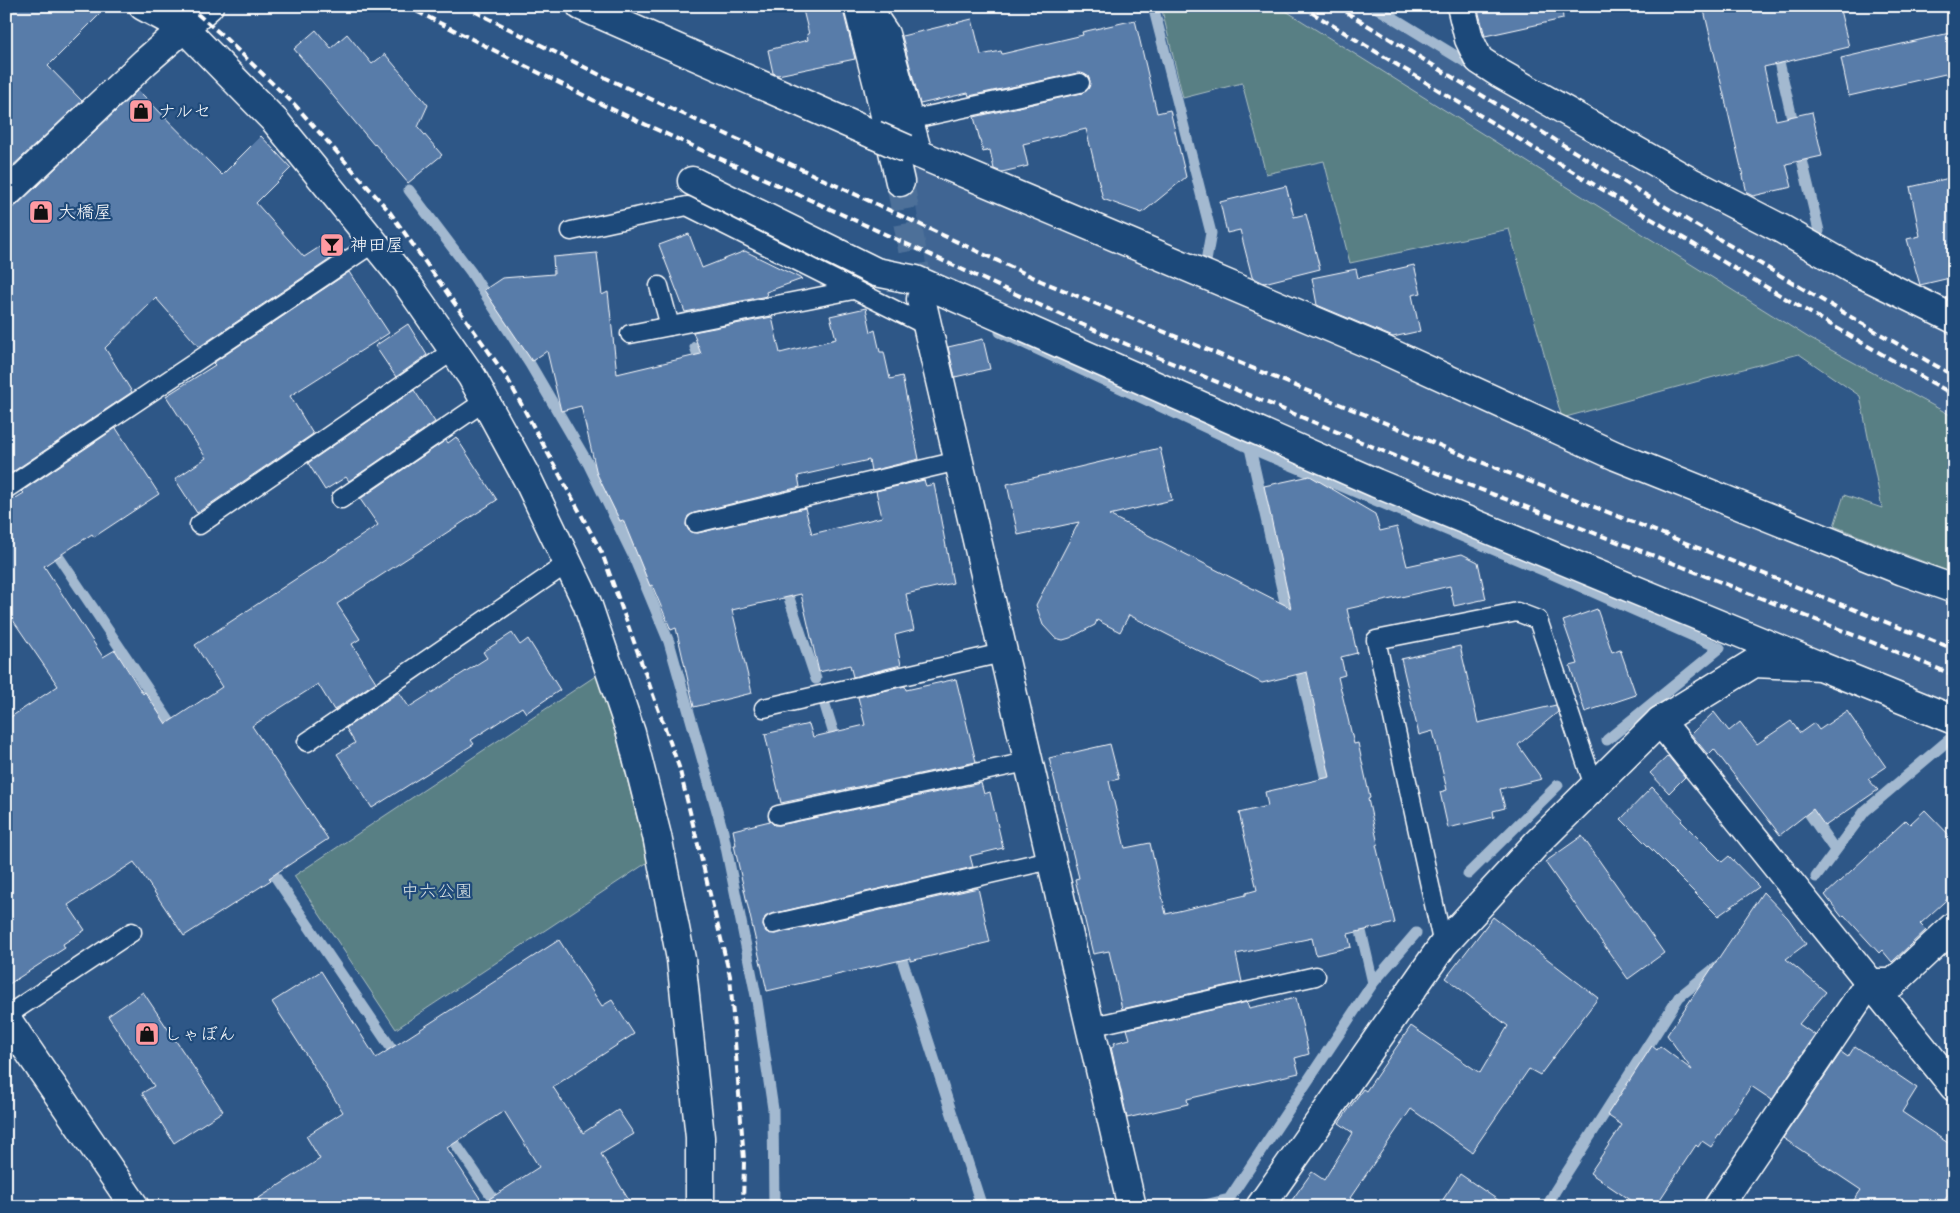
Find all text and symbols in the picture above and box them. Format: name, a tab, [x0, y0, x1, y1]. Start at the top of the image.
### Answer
shop icon: ナルセ	[128, 98, 154, 124]
place label: ナルセ	[158, 103, 211, 124]
shop icon: 大橋屋	[28, 199, 54, 225]
place label: 大橋屋	[58, 203, 112, 225]
bar icon: 神田屋	[319, 232, 345, 258]
place label: 神田屋	[350, 236, 404, 258]
park label: 中六公園	[401, 882, 473, 904]
shop icon: しゃぼん	[134, 1021, 160, 1047]
place label: しゃぼん	[164, 1025, 236, 1047]

